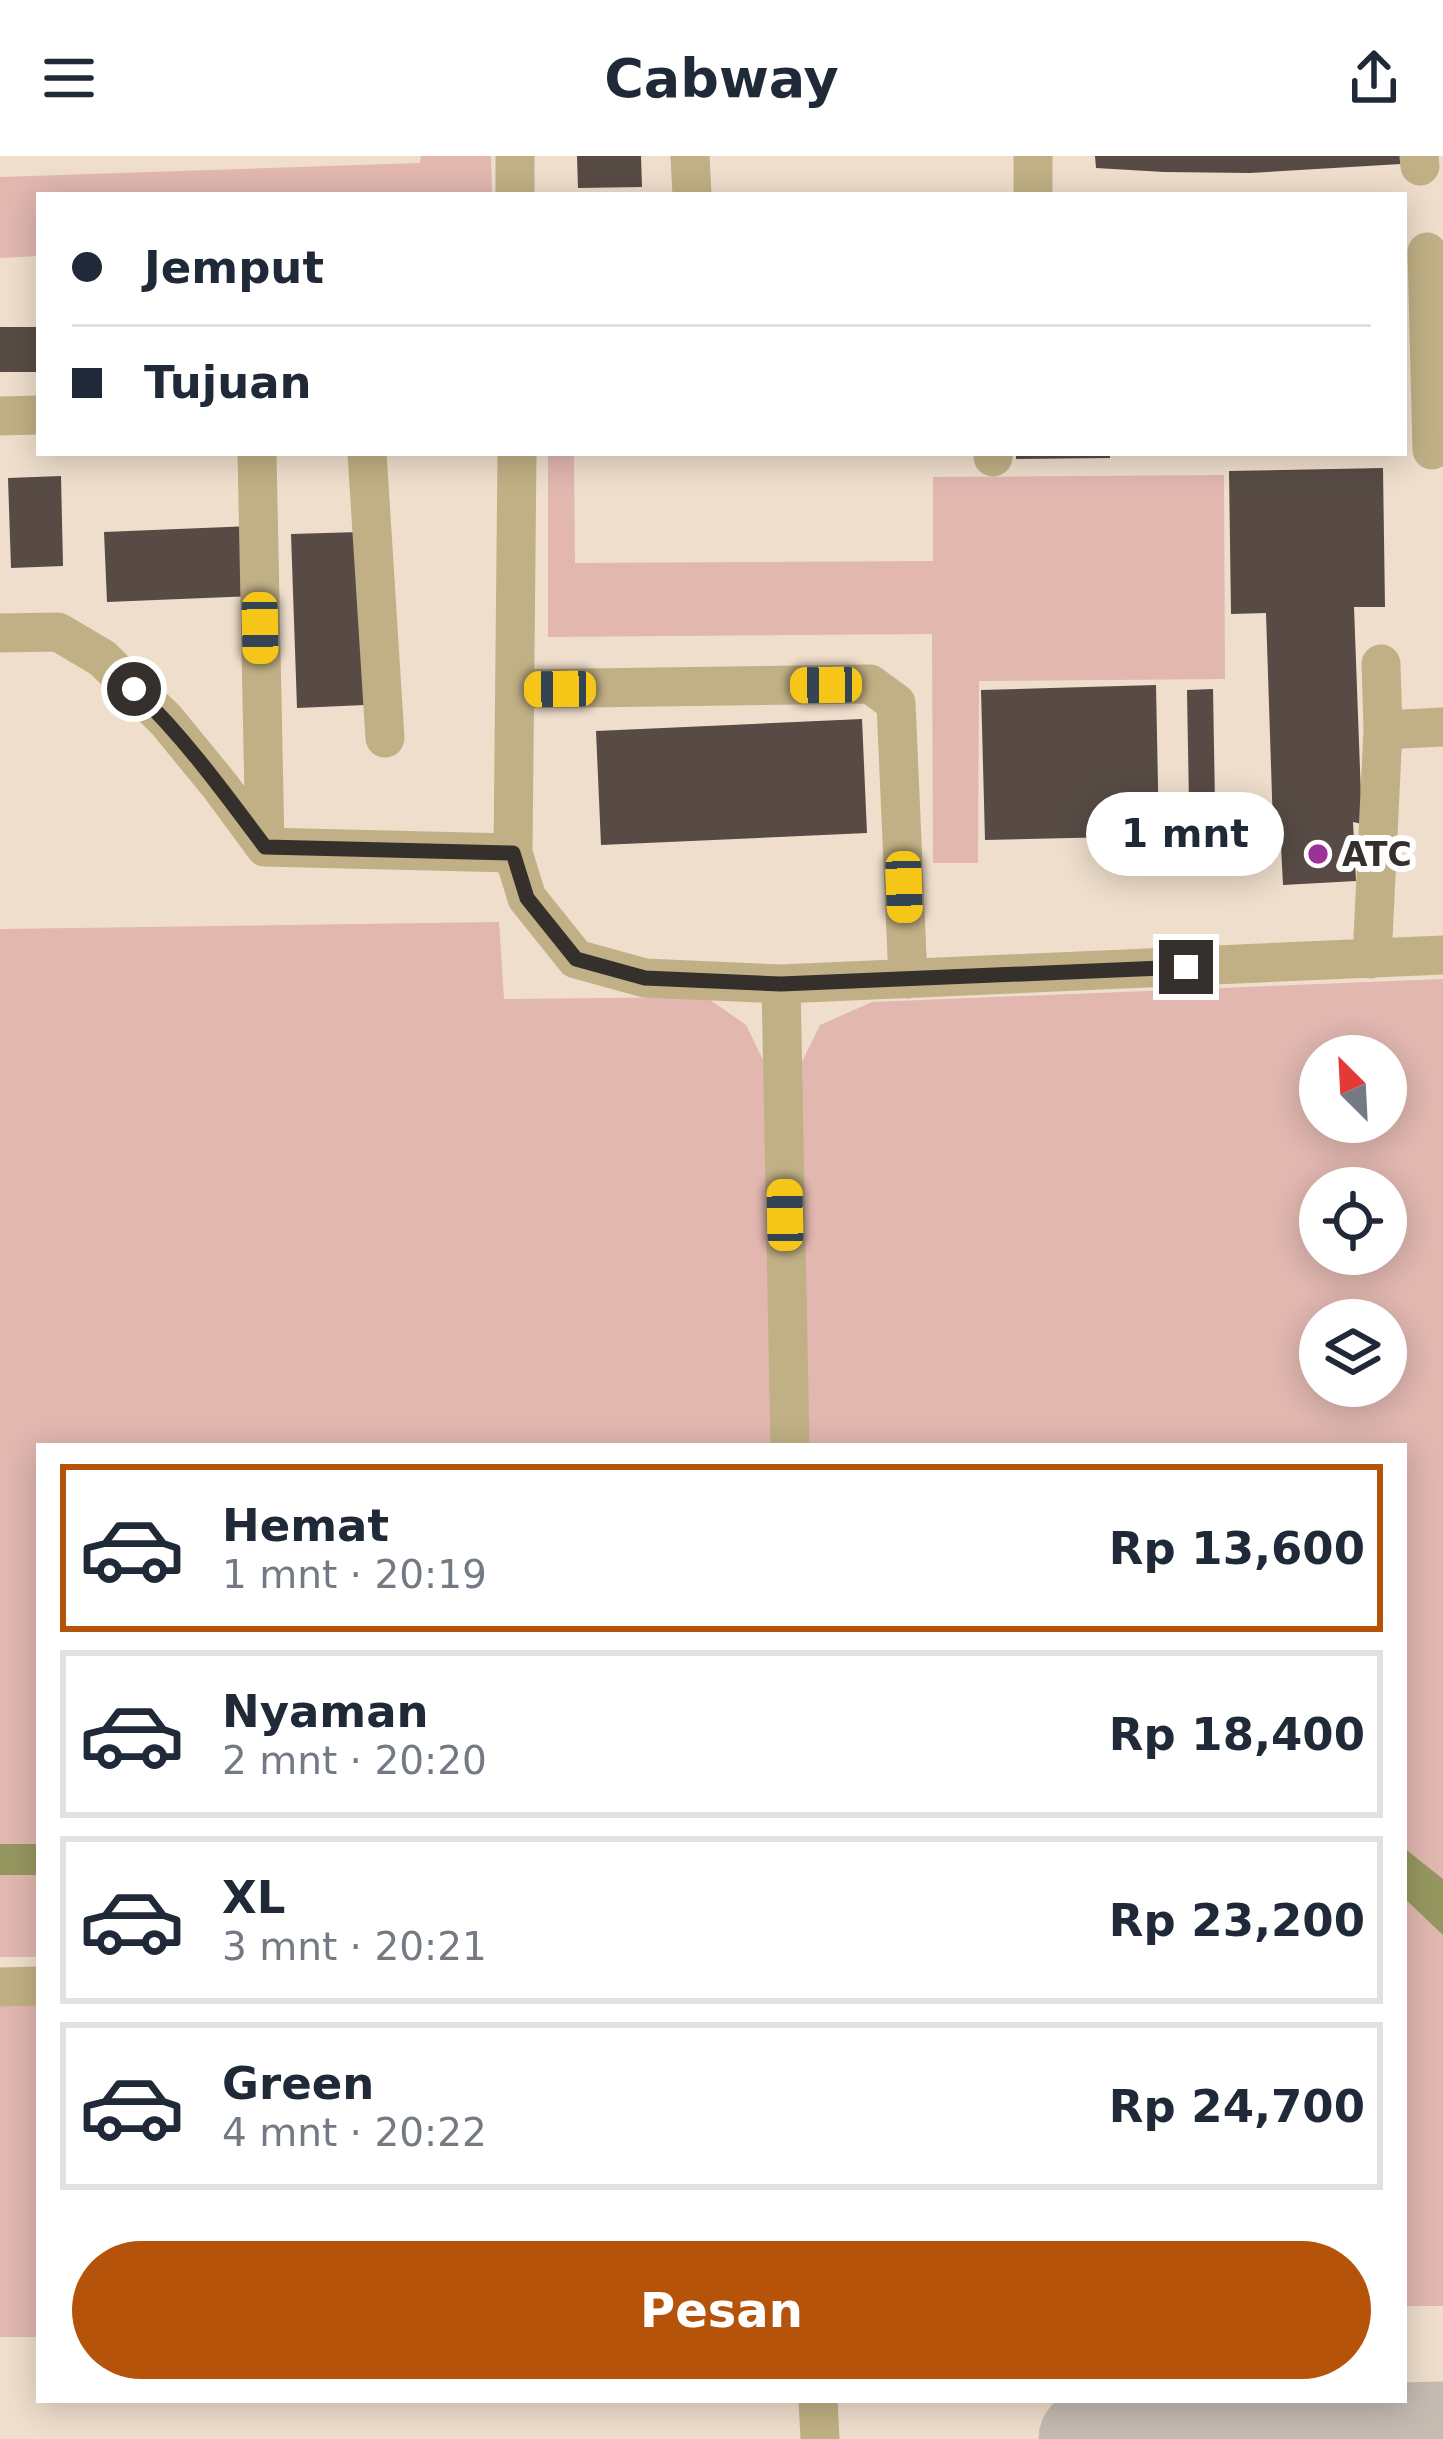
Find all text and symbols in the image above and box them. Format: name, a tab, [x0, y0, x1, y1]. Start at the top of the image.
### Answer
icon: menu	[36, 45, 102, 111]
icon: share	[1341, 45, 1407, 111]
text: Cabway	[604, 47, 839, 110]
text: Jemput	[144, 241, 324, 294]
text: Tujuan	[144, 356, 312, 409]
car	[241, 592, 279, 664]
route start	[107, 662, 161, 716]
car	[790, 666, 862, 704]
car	[524, 670, 596, 708]
callout: 1 mnt	[1087, 793, 1285, 877]
text: 1 mnt	[1121, 811, 1249, 856]
place label: ATC	[1342, 835, 1412, 874]
marker: ATC	[1305, 841, 1331, 867]
car	[885, 850, 923, 924]
route end	[1159, 940, 1213, 994]
north arrow	[1299, 1035, 1407, 1143]
map controls	[1299, 1035, 1407, 1407]
button: locate	[1299, 1167, 1407, 1275]
car	[766, 1179, 804, 1251]
button: layers	[1299, 1299, 1407, 1407]
icon: car	[78, 1494, 186, 1602]
text: Hemat	[222, 1499, 389, 1552]
text: Rp 13,600	[1109, 1522, 1365, 1575]
text: 1 mnt · 20:19	[222, 1552, 487, 1597]
icon: car	[78, 1680, 186, 1788]
text: Nyaman	[222, 1685, 429, 1738]
text: Rp 18,400	[1109, 1708, 1365, 1761]
text: 2 mnt · 20:20	[222, 1738, 487, 1783]
icon: car	[78, 1866, 186, 1974]
text: XL	[222, 1871, 285, 1924]
text: Rp 23,200	[1109, 1894, 1365, 1947]
text: 3 mnt · 20:21	[222, 1924, 487, 1969]
icon: car	[78, 2052, 186, 2160]
text: Green	[222, 2057, 374, 2110]
text: Rp 24,700	[1109, 2080, 1365, 2133]
text: 4 mnt · 20:22	[222, 2110, 487, 2155]
button: Pesan	[72, 2241, 1371, 2379]

